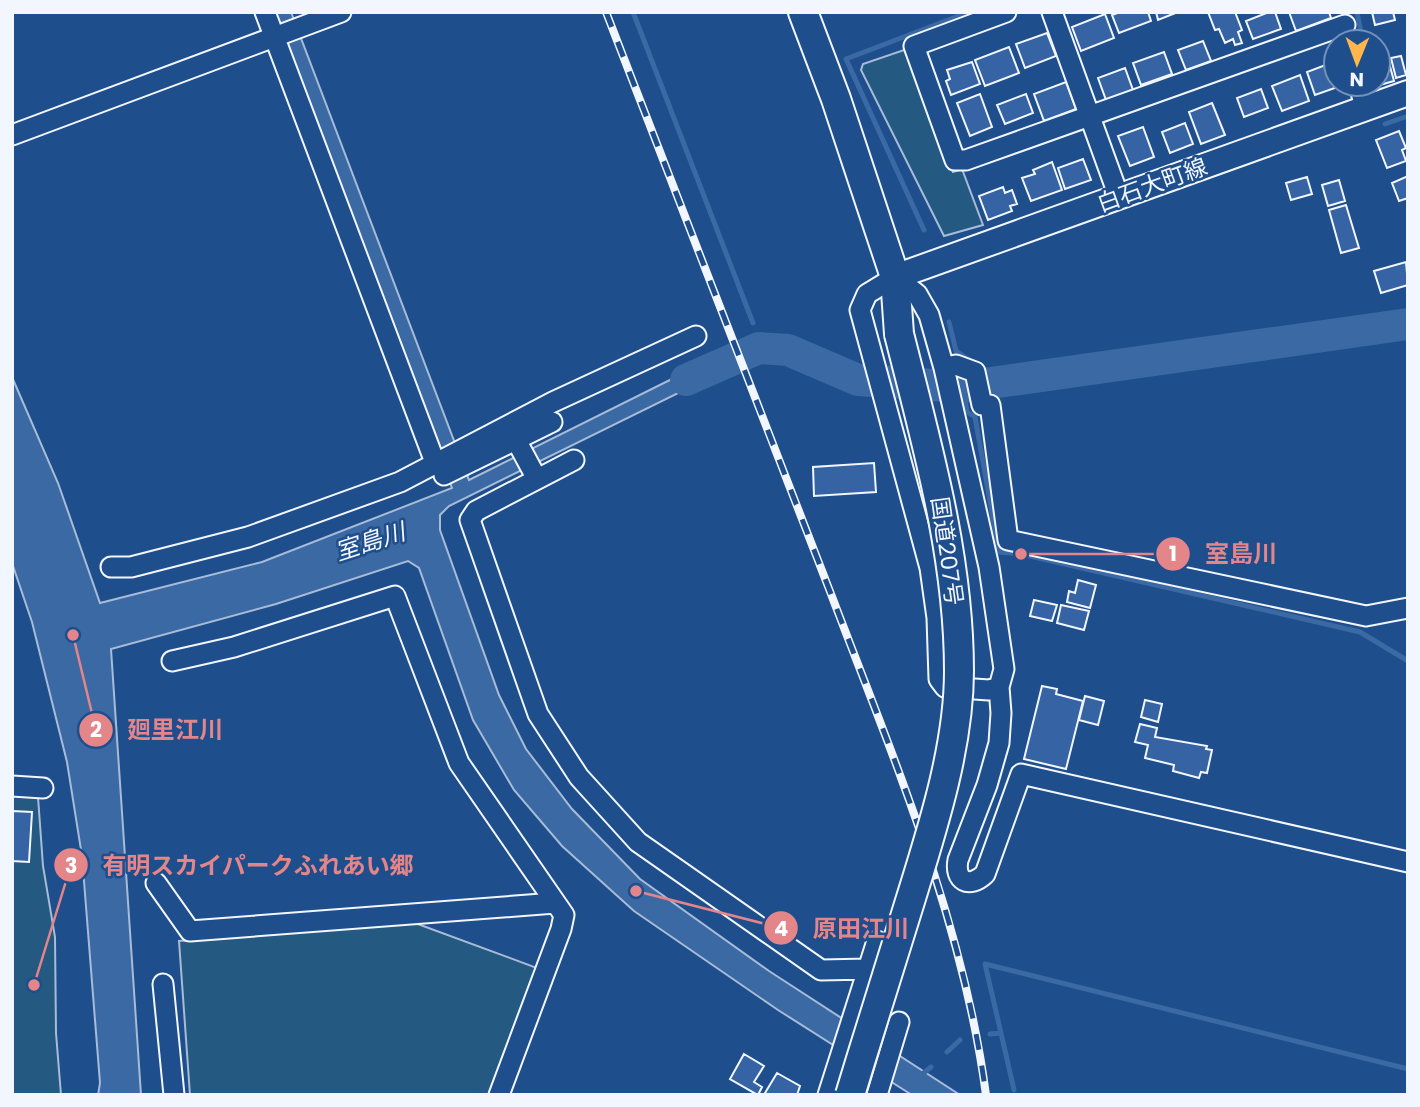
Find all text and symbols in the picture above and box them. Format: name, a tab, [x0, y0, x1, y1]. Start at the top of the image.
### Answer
north arrow	[1322, 28, 1392, 98]
text: N	[1349, 66, 1364, 93]
street label: 白石大町線	[1092, 150, 1212, 220]
street label: 国道207号	[924, 495, 970, 607]
water label: 室島川	[331, 514, 412, 568]
callout: 室島川	[1156, 531, 1291, 576]
text: 室島川	[1205, 537, 1277, 570]
text: 1	[1169, 539, 1177, 568]
callout: 廻里江川	[78, 708, 237, 753]
text: 廻里江川	[127, 713, 223, 746]
text: 2	[90, 715, 102, 744]
callout: 有明スカイパークふれあい郷	[53, 843, 428, 888]
text: 有明スカイパークふれあい郷	[102, 849, 414, 882]
text: 3	[65, 851, 77, 880]
callout: 原田江川	[764, 906, 923, 951]
text: 原田江川	[813, 912, 909, 945]
text: 4	[774, 914, 788, 943]

